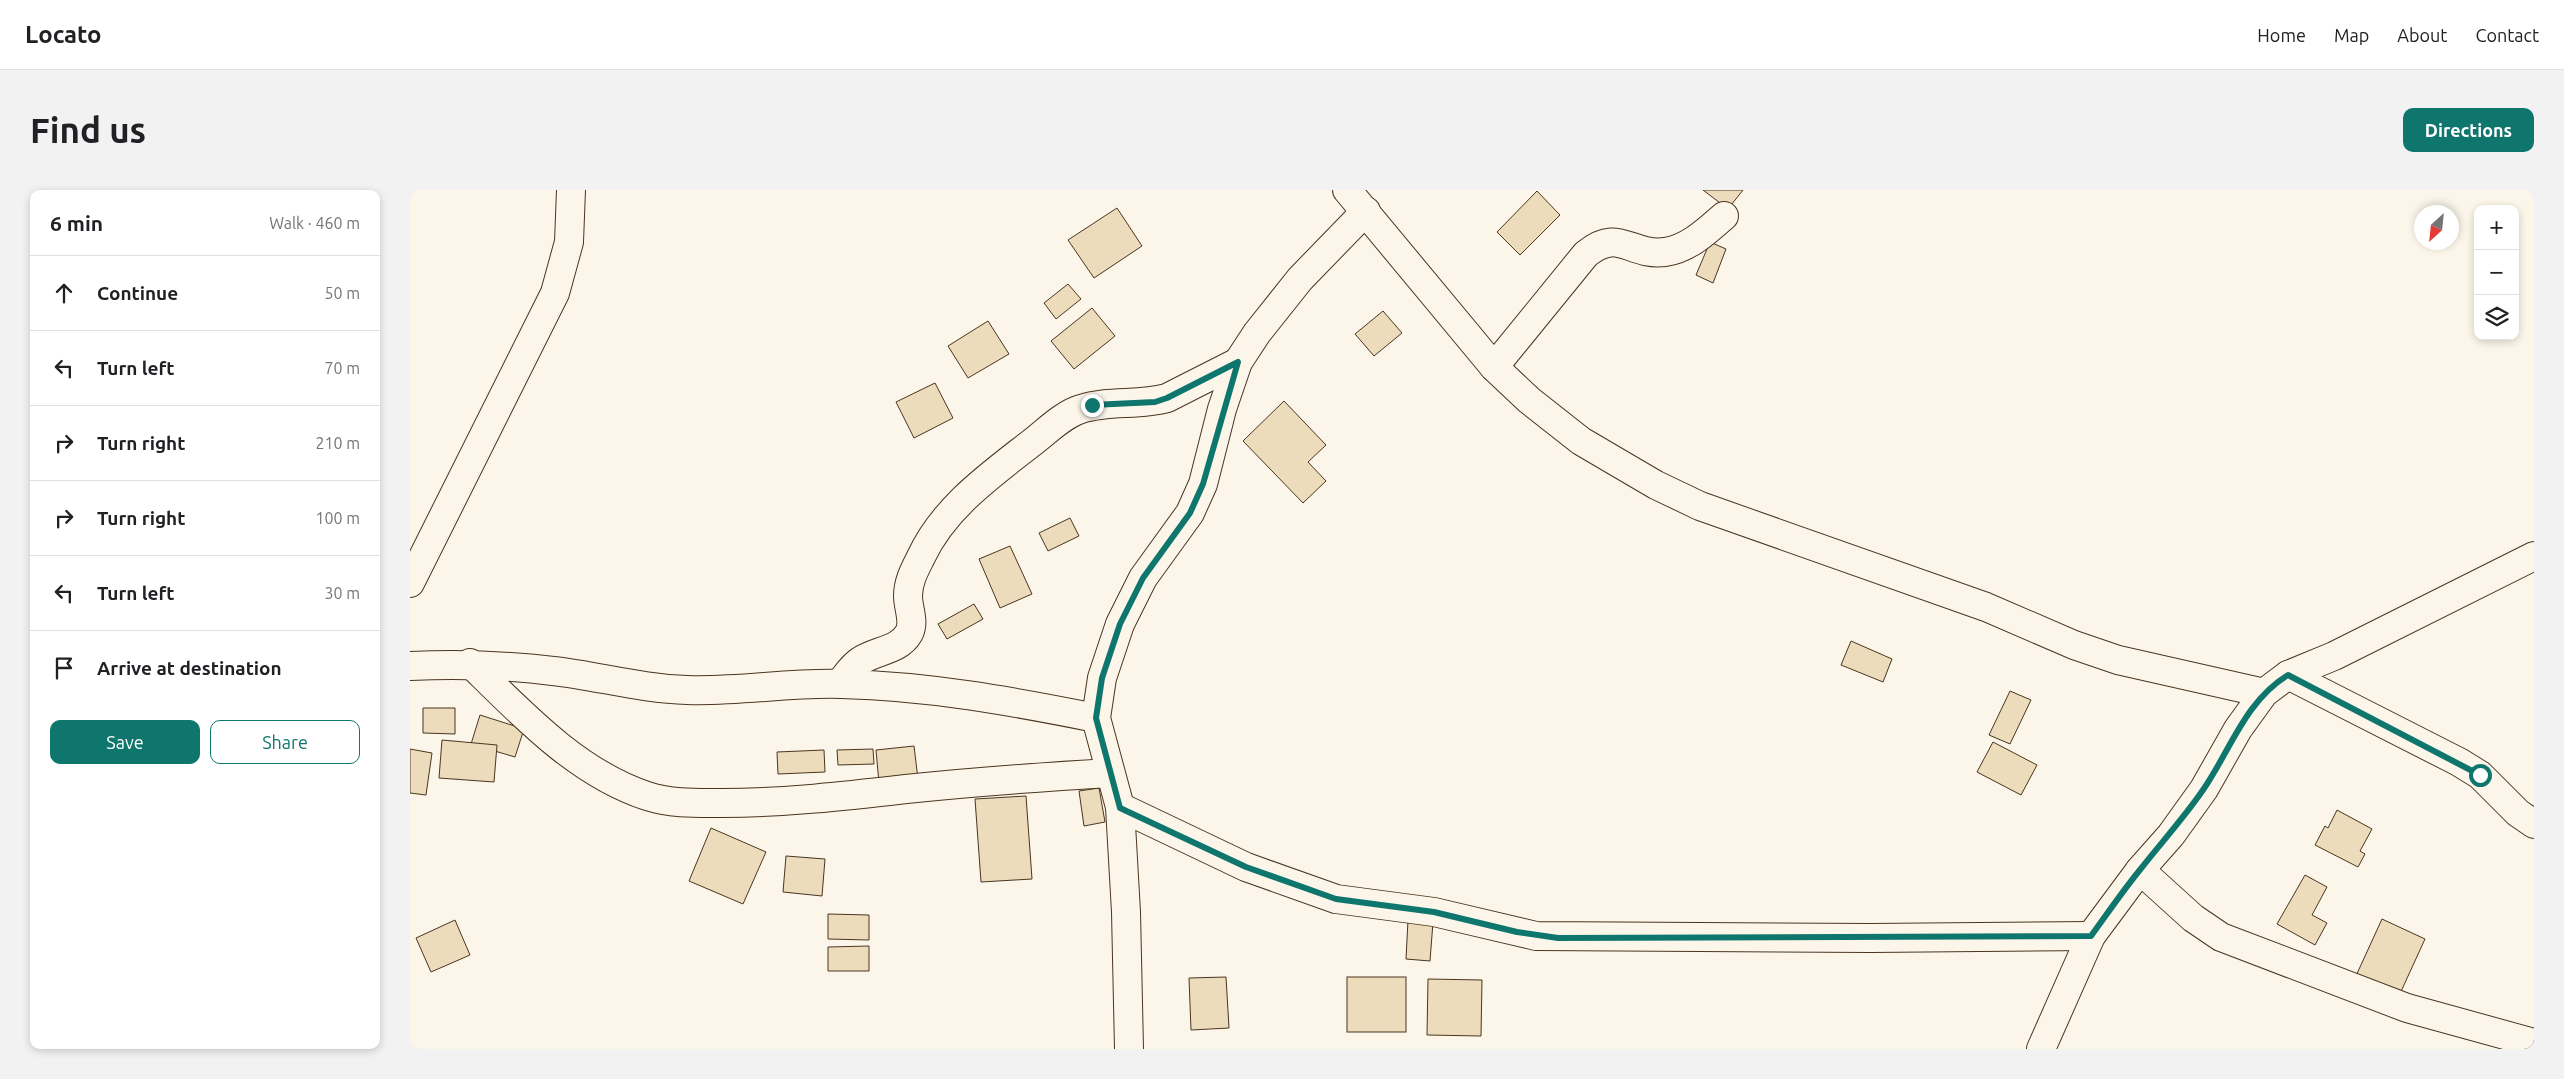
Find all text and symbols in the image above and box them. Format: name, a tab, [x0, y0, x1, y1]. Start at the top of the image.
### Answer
text: Locato	[25, 21, 101, 48]
text: Home	[2257, 25, 2306, 45]
text: Map	[2334, 25, 2369, 45]
text: About	[2397, 25, 2447, 45]
text: Contact	[2475, 25, 2539, 45]
button: Directions	[2403, 108, 2534, 152]
text: Find us	[30, 110, 146, 150]
north arrow	[2414, 205, 2459, 250]
map controls	[2474, 205, 2519, 340]
button: +	[2474, 205, 2519, 250]
text: 6 min	[50, 211, 103, 235]
text: Walk · 460 m	[269, 214, 360, 232]
button: −	[2474, 250, 2519, 295]
icon: ahead	[50, 279, 78, 307]
text: Continue	[97, 282, 178, 304]
text: 50 m	[324, 284, 360, 302]
button: layers	[2474, 295, 2519, 340]
icon: left	[50, 354, 78, 382]
text: Turn left	[97, 357, 175, 379]
text: 70 m	[324, 359, 360, 377]
route end	[1081, 394, 1104, 417]
icon: right	[50, 429, 78, 457]
text: Turn right	[97, 432, 185, 454]
text: 210 m	[315, 434, 360, 452]
icon: right	[50, 504, 78, 532]
text: Turn right	[97, 507, 185, 529]
text: 100 m	[315, 509, 360, 527]
icon: left	[50, 579, 78, 607]
text: Turn left	[97, 582, 175, 604]
text: 30 m	[324, 584, 360, 602]
icon: arrive	[50, 654, 78, 682]
text: Arrive at destination	[97, 657, 282, 679]
button: Save	[50, 720, 200, 764]
button: Share	[210, 720, 360, 764]
route start	[2469, 764, 2492, 787]

